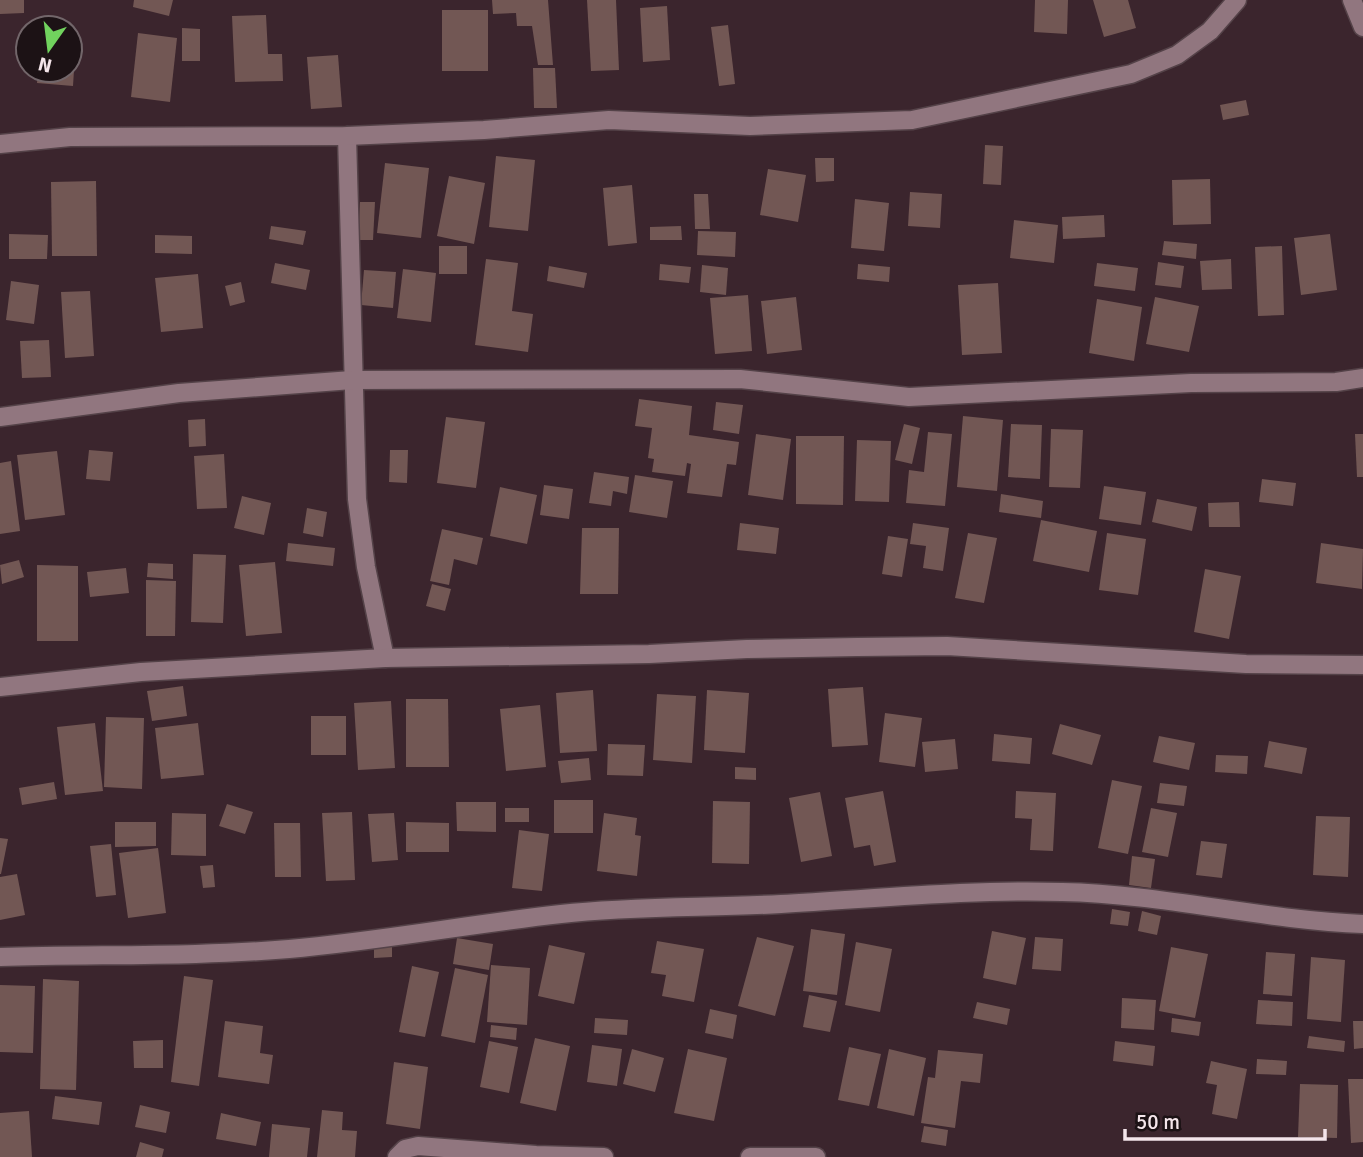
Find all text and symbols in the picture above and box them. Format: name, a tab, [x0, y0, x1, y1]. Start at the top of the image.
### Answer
north arrow	[14, 14, 84, 84]
text: N	[36, 51, 54, 78]
scale bar	[1125, 1098, 1324, 1142]
text: 50 m	[1136, 1109, 1180, 1135]

